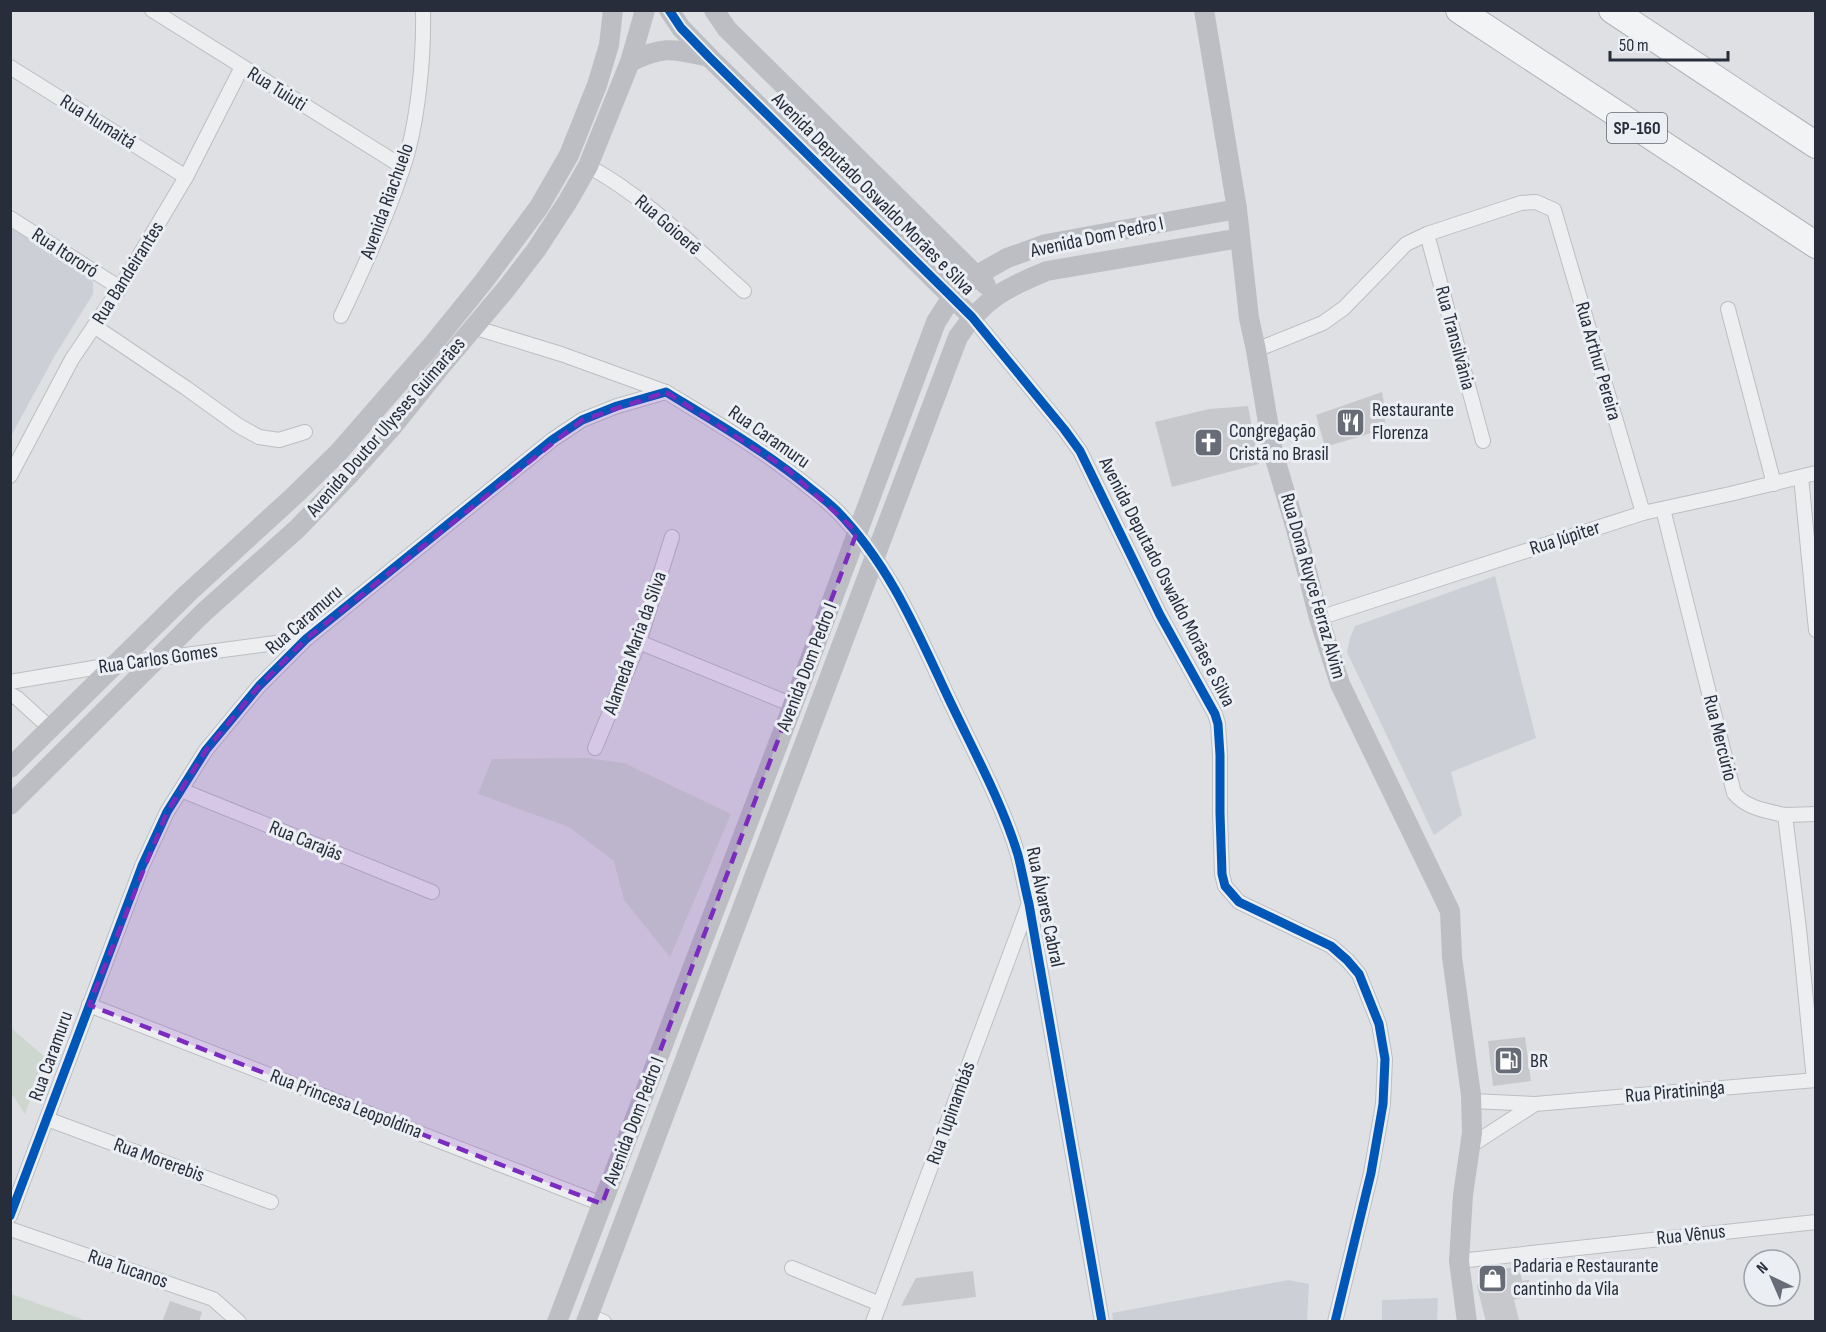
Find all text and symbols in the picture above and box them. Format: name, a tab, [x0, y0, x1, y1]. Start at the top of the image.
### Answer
scale bar	[1610, 24, 1728, 62]
text: 50 m	[1619, 35, 1649, 56]
street label: Rua Tuiuti	[243, 61, 311, 117]
street label: Avenida Deputado Oswaldo Morães e Silva	[766, 87, 979, 300]
street label: Rua Humaitá	[56, 89, 140, 155]
road number: SP-160	[1607, 113, 1667, 143]
street label: Avenida Riachuelo	[355, 140, 419, 263]
street label: Rua Goioerê	[630, 190, 706, 260]
street label: Avenida Dom Pedro I	[1027, 211, 1166, 263]
street label: Rua Bandeirantes	[87, 217, 169, 329]
street label: Rua Itororó	[27, 223, 103, 283]
street label: Rua Transilvânia	[1430, 283, 1480, 393]
street label: Rua Arthur Pereira	[1570, 299, 1626, 423]
street label: Avenida Doutor Ulysses Guimarães	[301, 332, 470, 522]
place label: Restaurante Florenza	[1372, 398, 1454, 445]
street label: Rua Caramuru	[724, 400, 814, 474]
restaurant icon: Restaurante Florenza	[1335, 406, 1367, 438]
place label: Congregação Cristã no Brasil	[1229, 419, 1329, 466]
church icon: Congregação Cristã no Brasil	[1192, 427, 1224, 459]
street label: Avenida Deputado Oswaldo Morães e Silva	[1093, 452, 1241, 711]
street label: Rua Dona Ruyce Ferraz Alvim	[1275, 491, 1351, 681]
street label: Rua Júpiter	[1527, 515, 1604, 561]
street label: Alameda Maria da Silva	[598, 568, 672, 719]
street label: Rua Caramuru	[261, 580, 347, 660]
street label: Avenida Dom Pedro I	[771, 600, 842, 735]
street label: Rua Carlos Gomes	[97, 639, 219, 679]
street label: Rua Mercúrio	[1698, 692, 1742, 784]
street label: Rua Carajás	[266, 815, 346, 867]
street label: Rua Álvares Cabral	[1021, 845, 1069, 969]
street label: Rua Caramuru	[24, 1008, 78, 1104]
fuel station icon: BR	[1493, 1045, 1525, 1077]
place label: BR	[1530, 1049, 1548, 1073]
street label: Avenida Dom Pedro I	[598, 1054, 669, 1189]
street label: Rua Tupinambás	[921, 1058, 981, 1168]
street label: Rua Princesa Leopoldina	[267, 1064, 425, 1144]
street label: Rua Piratininga	[1624, 1076, 1726, 1108]
street label: Rua Morerebis	[110, 1133, 208, 1187]
street label: Rua Vênus	[1655, 1219, 1727, 1251]
street label: Rua Tucanos	[85, 1244, 171, 1294]
north arrow	[1742, 1248, 1802, 1308]
place label: Padaria e Restaurante cantinho da Vila	[1513, 1254, 1659, 1301]
text: N	[1753, 1258, 1772, 1278]
shop icon: Padaria e Restaurante cantinho da Vila	[1476, 1262, 1508, 1294]

